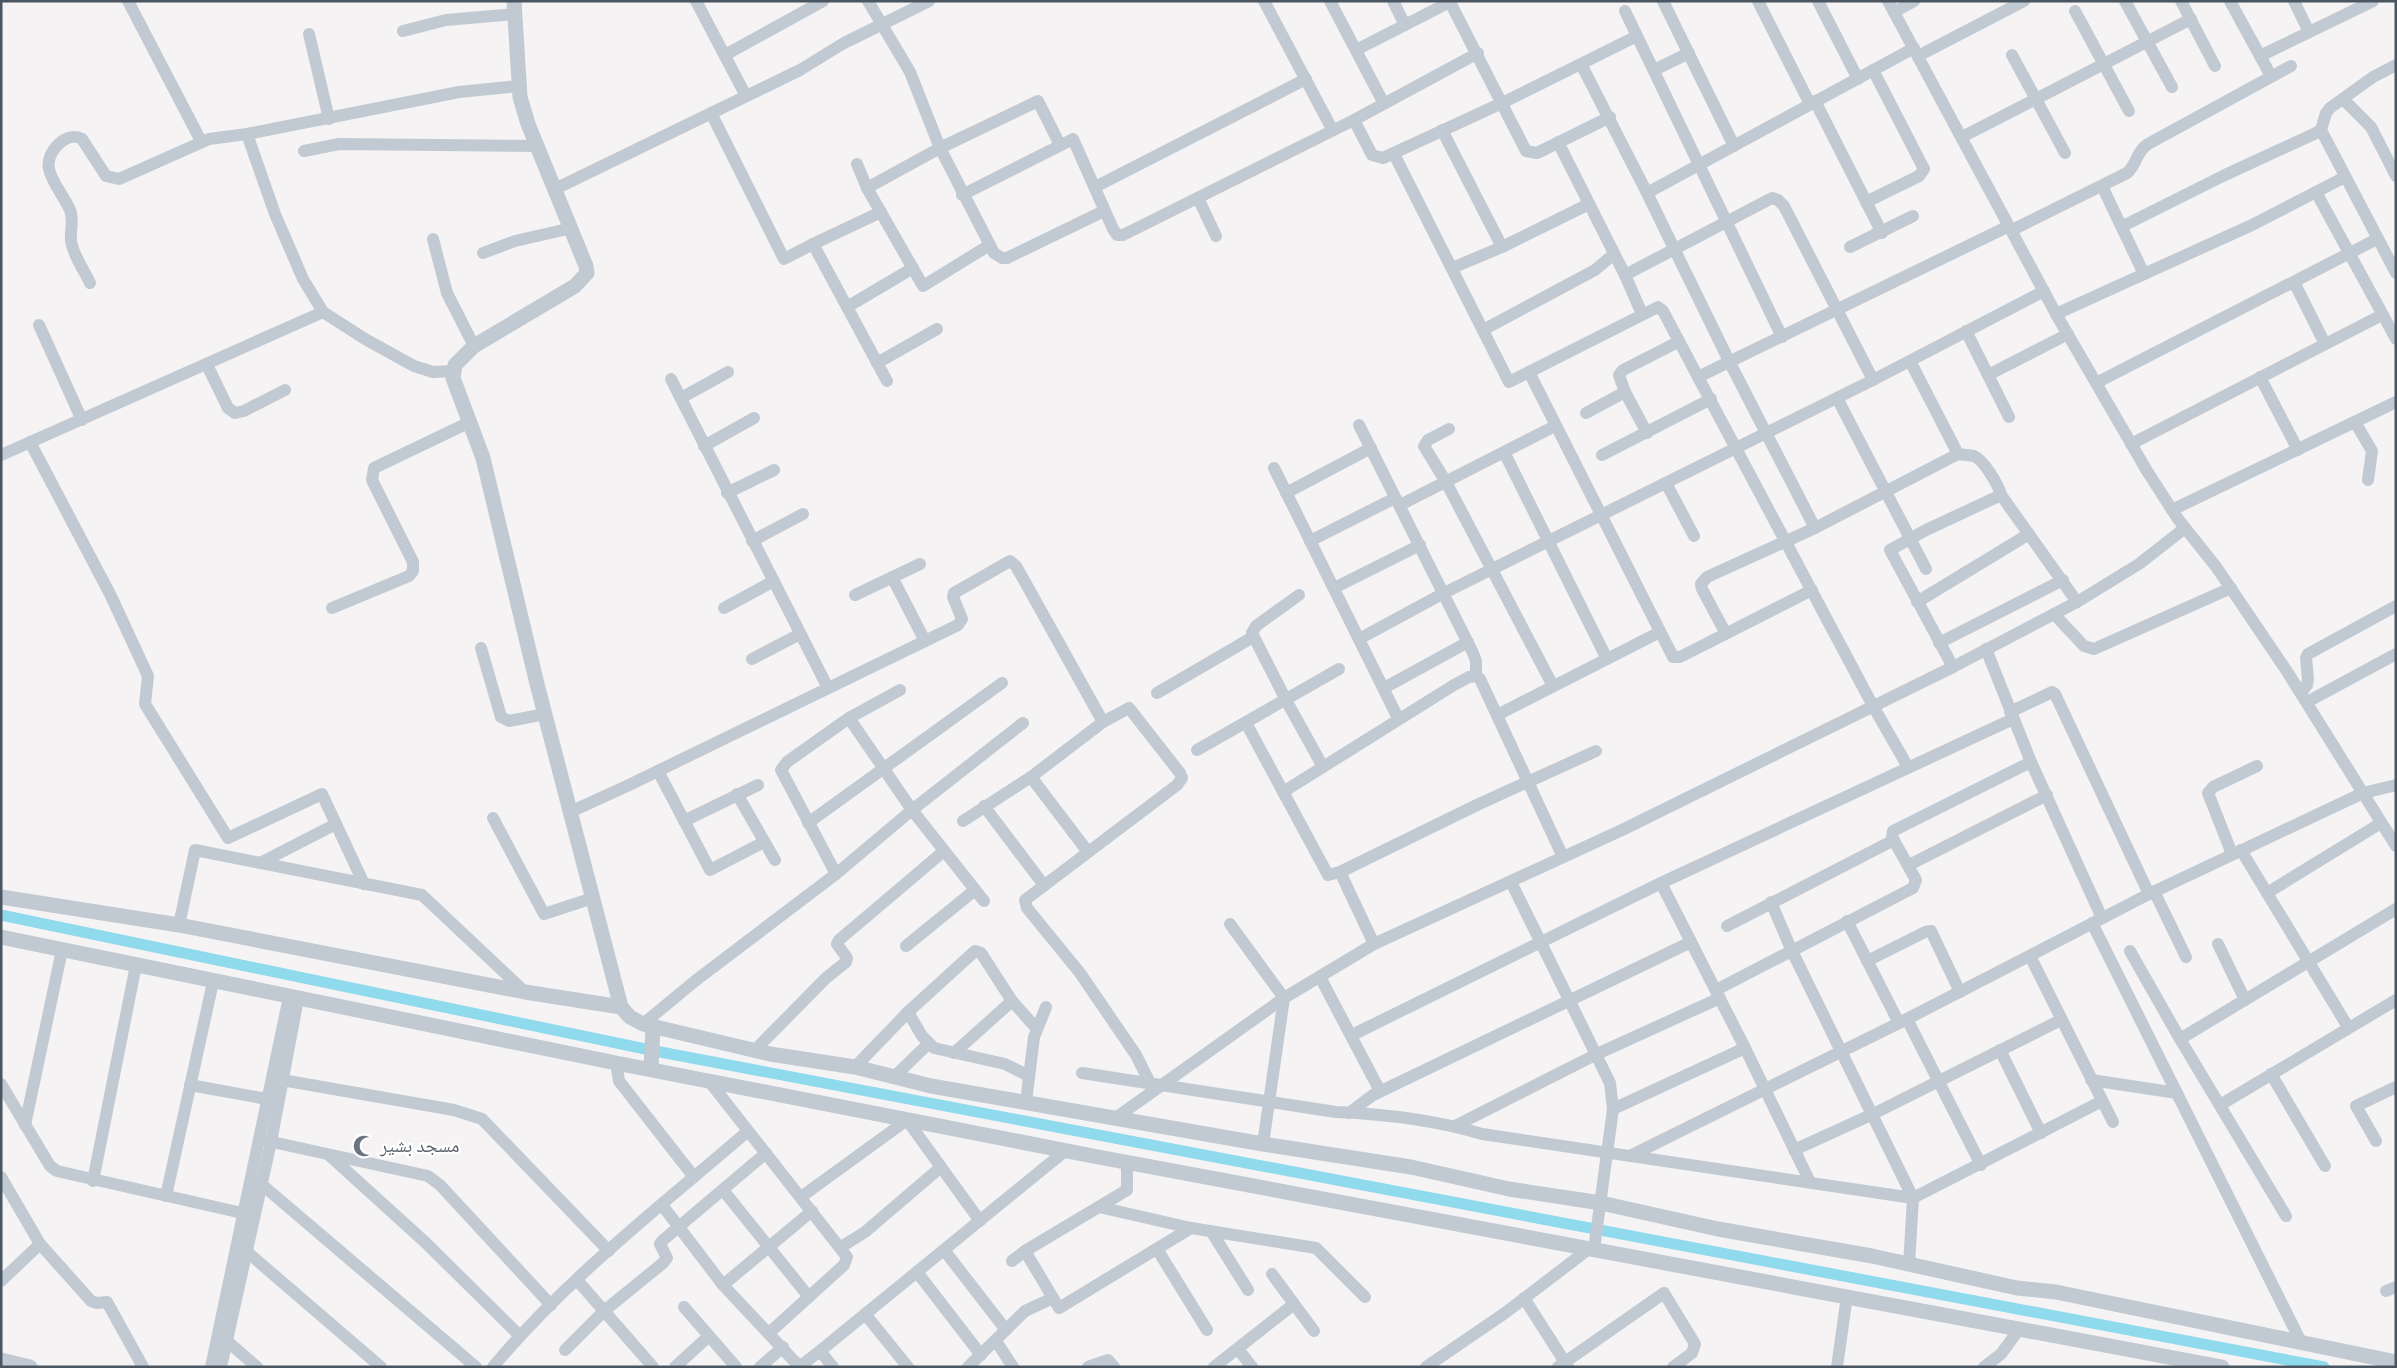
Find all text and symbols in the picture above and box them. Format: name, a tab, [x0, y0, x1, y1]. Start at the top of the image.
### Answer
mosque icon: مسجد بشیر	[351, 1133, 377, 1159]
place label: مسجد بشیر	[379, 1134, 459, 1158]

